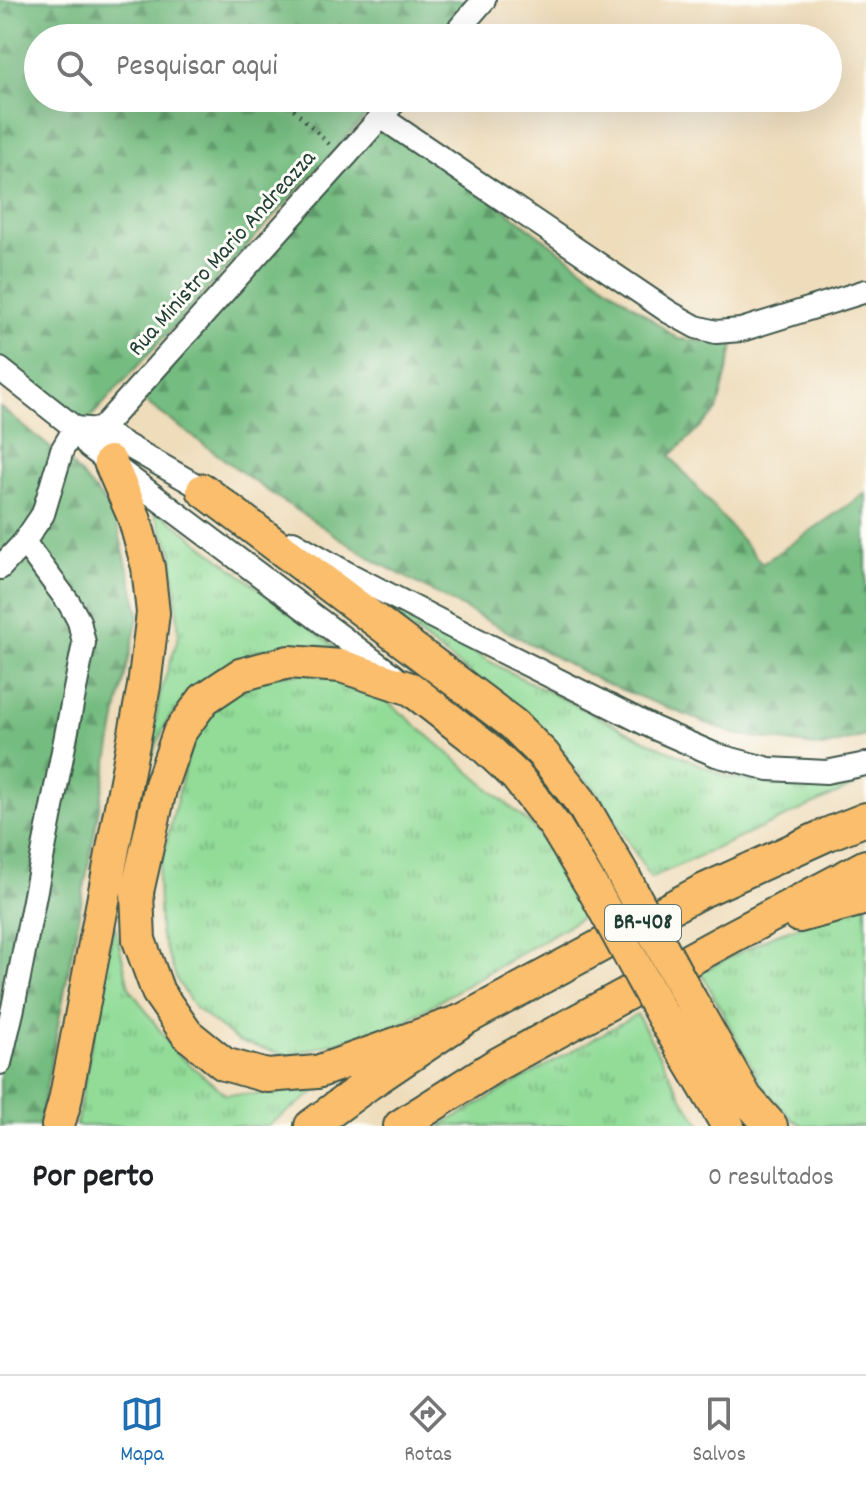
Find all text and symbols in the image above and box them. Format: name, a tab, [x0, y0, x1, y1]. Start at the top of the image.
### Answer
search box	[24, 24, 842, 112]
icon: search	[52, 46, 96, 90]
text: Pesquisar aqui	[116, 47, 278, 90]
street label: Rua Ministro Mario Andreazza	[121, 143, 326, 365]
road number: BR-408	[605, 905, 681, 941]
text: Por perto	[32, 1154, 154, 1203]
text: 0 resultados	[708, 1160, 834, 1197]
tab: Mapa	[120, 1392, 164, 1471]
tab: Rotas	[404, 1392, 452, 1471]
tab: Salvos	[692, 1392, 746, 1471]

